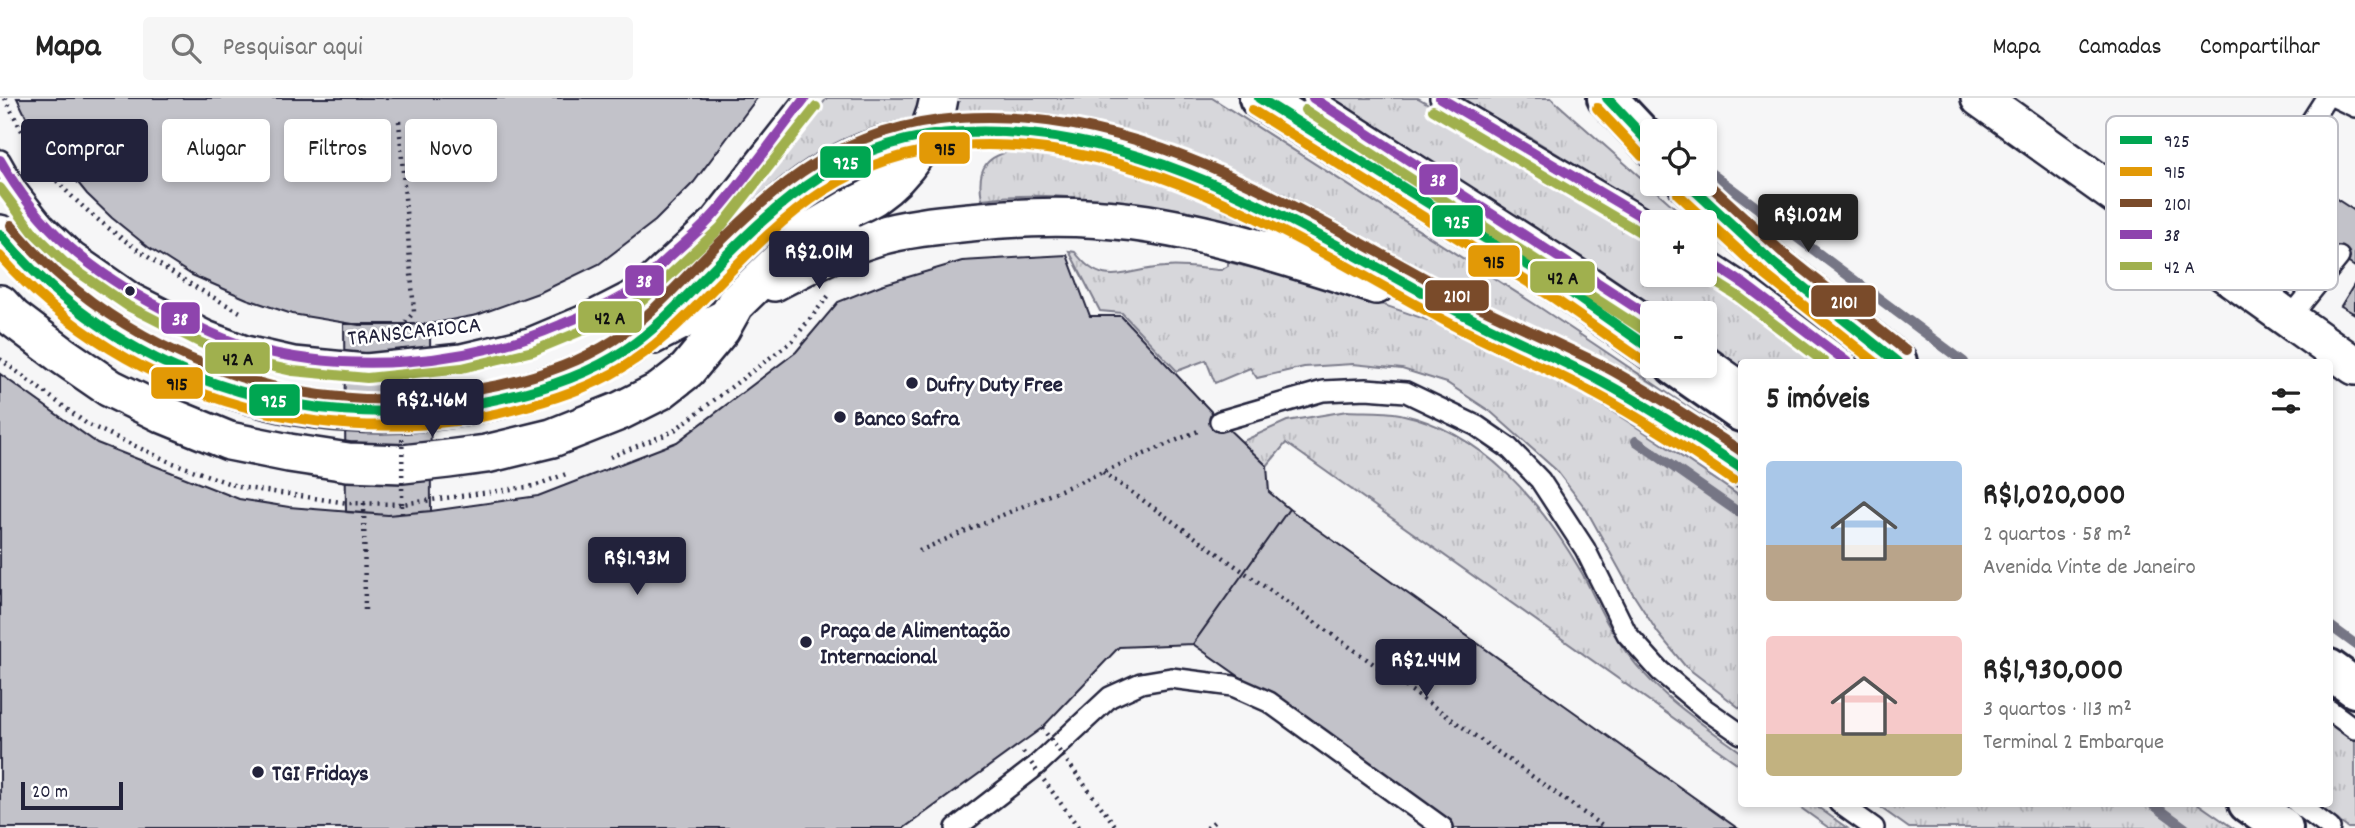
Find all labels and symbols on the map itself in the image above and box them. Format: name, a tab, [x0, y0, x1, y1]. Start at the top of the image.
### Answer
legend	[2106, 116, 2338, 290]
text: 925	[2164, 130, 2190, 157]
line badge: 915	[918, 131, 971, 165]
text: 915	[934, 138, 956, 165]
line badge: 925	[819, 145, 872, 179]
text: 925	[833, 152, 859, 179]
text: 915	[2164, 161, 2186, 188]
line badge: 38	[1418, 163, 1459, 196]
text: 38	[1430, 169, 1446, 196]
text: 2101	[2164, 193, 2191, 220]
pin: R$1.02M	[1743, 194, 1873, 254]
line badge: 925	[1431, 204, 1484, 238]
text: 925	[1444, 211, 1470, 238]
text: 38	[2164, 224, 2180, 251]
pin: R$2.01M	[754, 232, 884, 291]
line badge: 915	[1467, 244, 1521, 278]
text: 915	[1483, 251, 1505, 278]
text: 42 A	[2164, 256, 2195, 283]
line badge: 42 A	[1529, 260, 1596, 294]
line badge: 38	[624, 264, 665, 297]
text: 42 A	[1548, 267, 1578, 294]
text: 38	[636, 270, 652, 297]
line badge: 2101	[1424, 279, 1490, 312]
unlabelled marker	[123, 284, 137, 298]
line badge: 2101	[1810, 284, 1877, 318]
text: 2101	[1444, 285, 1470, 312]
text: 2101	[1831, 291, 1857, 318]
line badge: 42 A	[577, 300, 643, 334]
line badge: 38	[160, 301, 201, 335]
text: 42 A	[595, 307, 625, 334]
text: 38	[172, 308, 188, 335]
street label: TRANSCARIOCA	[346, 310, 483, 357]
line badge: 42 A	[204, 341, 271, 375]
text: 42 A	[223, 348, 253, 375]
line badge: 915	[150, 366, 204, 400]
place label: Dufry Duty Free	[926, 370, 1063, 403]
text: 915	[166, 373, 188, 400]
marker: Dufry Duty Free	[904, 375, 920, 391]
pin: R$2.46M	[367, 380, 497, 439]
line badge: 925	[248, 383, 301, 417]
text: 925	[261, 390, 287, 417]
place label: Banco Safra	[854, 404, 961, 437]
marker: Banco Safra	[832, 409, 848, 425]
pin: R$1.93M	[572, 538, 702, 597]
place label: Praça de Alimentação Internacional	[820, 616, 1010, 675]
marker: Praça de Alimentação Internacional	[798, 634, 814, 650]
pin: R$2.44M	[1361, 640, 1491, 699]
place label: TGI Fridays	[272, 759, 369, 792]
marker: TGI Fridays	[250, 764, 266, 780]
scale bar	[21, 779, 122, 811]

